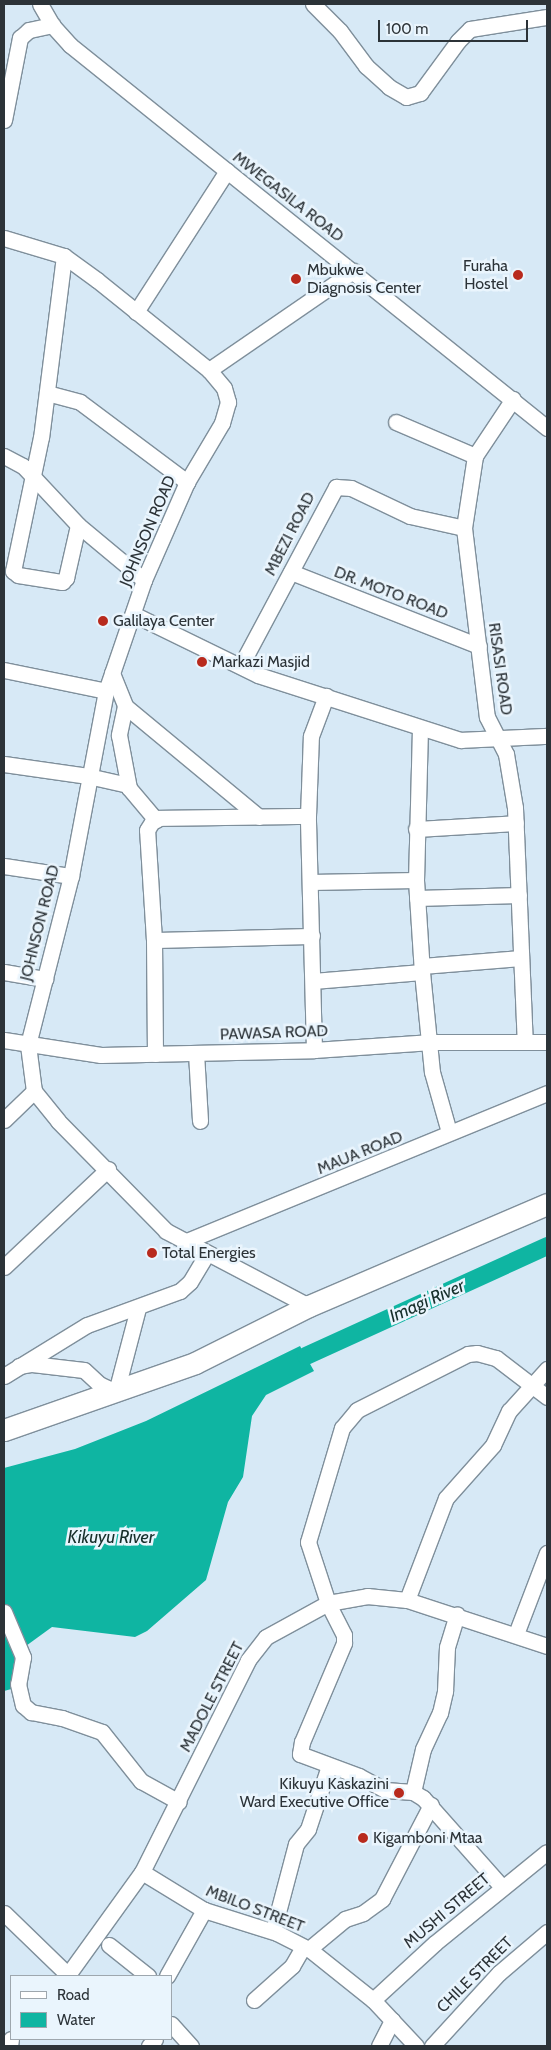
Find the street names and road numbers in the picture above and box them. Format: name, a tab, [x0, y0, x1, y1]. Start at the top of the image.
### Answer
street label: MWEGASILA ROAD	[229, 148, 347, 246]
street label: JOHNSON ROAD	[116, 473, 180, 589]
street label: MBEZI ROAD	[261, 489, 319, 579]
street label: DR. MOTO ROAD	[331, 562, 451, 624]
street label: RISASI ROAD	[484, 622, 516, 716]
street label: JOHNSON ROAD	[16, 863, 64, 983]
street label: PAWASA ROAD	[220, 1022, 328, 1044]
street label: MAUA ROAD	[314, 1127, 406, 1179]
street label: MADOLE STREET	[176, 1639, 248, 1755]
street label: MUSHI STREET	[400, 1869, 494, 1953]
street label: MBILO STREET	[203, 1881, 307, 1937]
street label: CHILE STREET	[433, 1933, 517, 2017]

